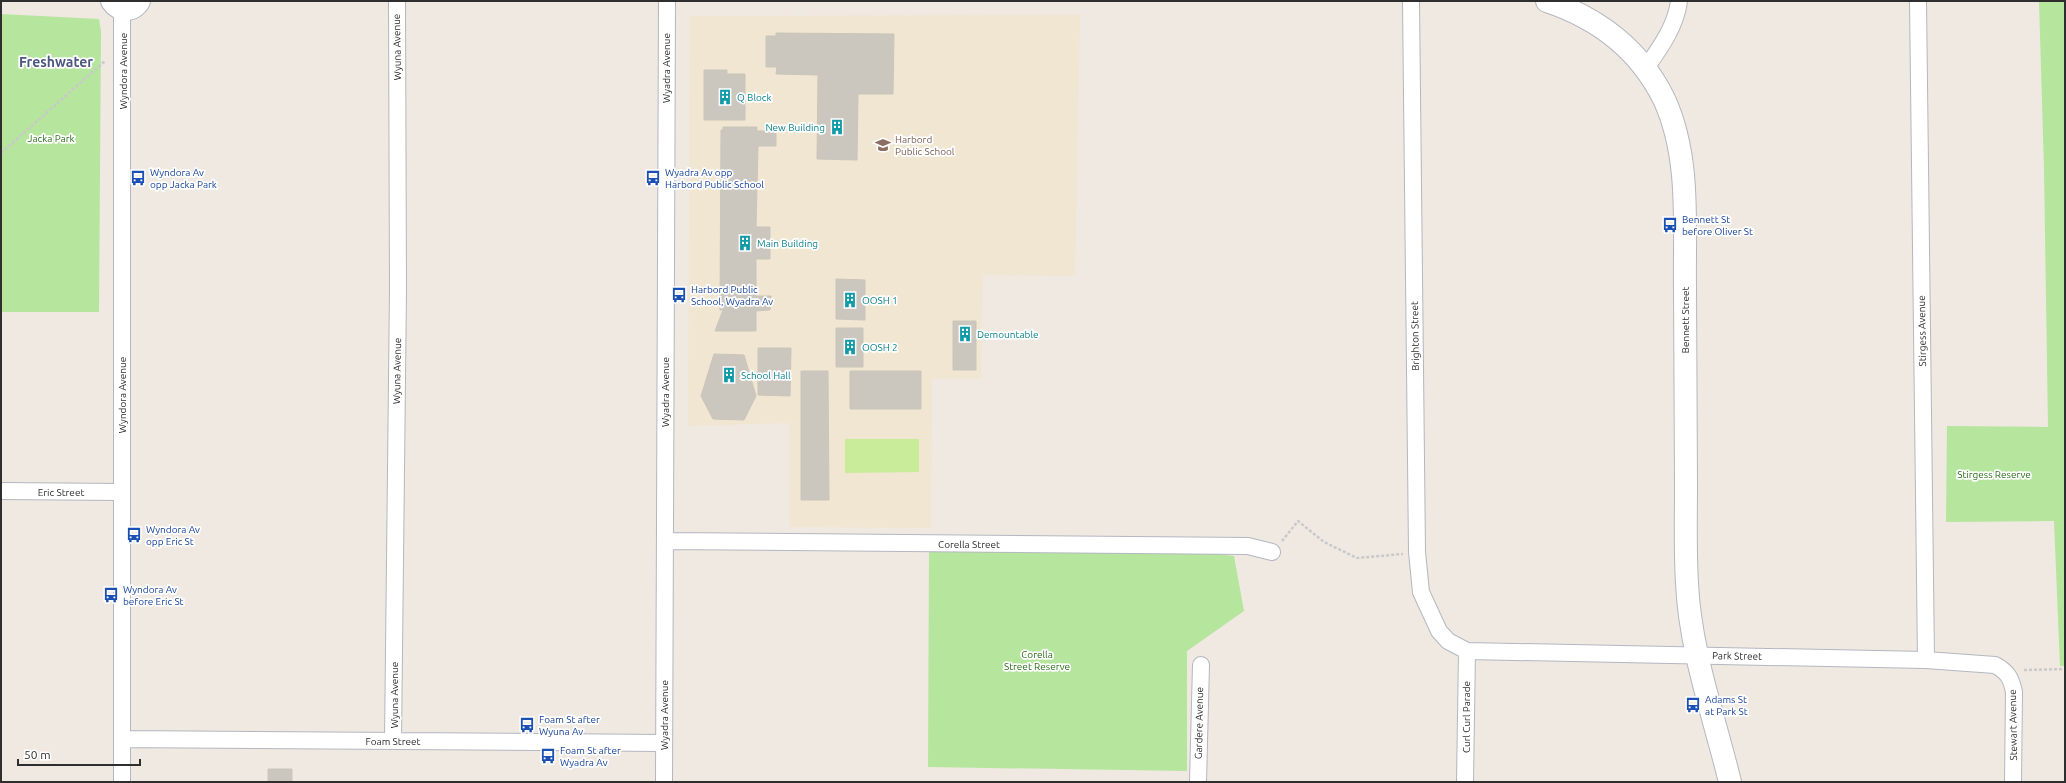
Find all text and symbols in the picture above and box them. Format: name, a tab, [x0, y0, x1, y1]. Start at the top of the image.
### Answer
street label: Wyuna Avenue	[391, 14, 403, 80]
street label: Wyndora Avenue	[118, 33, 129, 109]
street label: Wyadra Avenue	[661, 33, 672, 103]
district label: Freshwater	[19, 54, 93, 70]
building icon: Q Block	[716, 88, 734, 106]
place label: Q Block	[737, 92, 772, 103]
building icon: New Building	[828, 118, 846, 136]
place label: New Building	[765, 122, 825, 133]
park label: Jacka Park	[27, 133, 75, 144]
place label: Harbord Public School	[895, 134, 955, 157]
school or university icon: Harbord Public School	[874, 136, 892, 154]
place label: Wyndora Av opp Jacka Park	[150, 167, 217, 190]
place label: Wyadra Av opp Harbord Public School	[665, 167, 764, 190]
bus stop icon: Wyndora Av opp Jacka Park	[129, 169, 147, 187]
bus stop icon: Wyadra Av opp Harbord Public School	[644, 169, 662, 187]
place label: Bennett St before Oliver St	[1682, 214, 1753, 237]
bus stop icon: Bennett St before Oliver St	[1661, 216, 1679, 234]
building icon: Main Building	[736, 234, 754, 252]
place label: Main Building	[757, 238, 818, 249]
place label: Harbord Public School, Wyadra Av	[691, 284, 773, 307]
bus stop icon: Harbord Public School, Wyadra Av	[670, 286, 688, 304]
street label: Bennett Street	[1680, 286, 1691, 353]
building icon: OOSH 1	[841, 291, 859, 309]
place label: OOSH 1	[862, 295, 898, 306]
street label: Stirgess Avenue	[1916, 295, 1928, 367]
street label: Brighton Street	[1409, 301, 1421, 371]
building icon: Demountable	[956, 325, 974, 343]
place label: Demountable	[977, 329, 1039, 340]
street label: Wyuna Avenue	[391, 338, 403, 404]
building icon: OOSH 2	[841, 338, 859, 356]
place label: OOSH 2	[862, 342, 898, 353]
street label: Wyndora Avenue	[117, 357, 128, 433]
street label: Wyadra Avenue	[660, 357, 671, 427]
building icon: School Hall	[720, 366, 738, 384]
place label: School Hall	[741, 370, 791, 381]
park label: Stirgess Reserve	[1957, 469, 2031, 480]
street label: Eric Street	[38, 487, 84, 498]
place label: Wyndora Av opp Eric St	[146, 524, 200, 547]
bus stop icon: Wyndora Av opp Eric St	[125, 526, 143, 544]
street label: Corella Street	[938, 539, 1000, 550]
place label: Wyndora Av before Eric St	[123, 584, 184, 607]
bus stop icon: Wyndora Av before Eric St	[102, 586, 120, 604]
park label: Corella Street Reserve	[1004, 649, 1070, 672]
street label: Park Street	[1712, 650, 1762, 662]
street label: Wyuna Avenue	[389, 662, 400, 728]
street label: Wyadra Avenue	[659, 680, 670, 750]
street label: Curl Curl Parade	[1461, 681, 1472, 753]
street label: Gardere Avenue	[1193, 687, 1205, 759]
street label: Stewart Avenue	[2007, 689, 2019, 761]
place label: Adams St at Park St	[1705, 694, 1748, 717]
bus stop icon: Adams St at Park St	[1684, 696, 1702, 714]
place label: Foam St after Wyuna Av	[539, 714, 600, 737]
bus stop icon: Foam St after Wyuna Av	[518, 716, 536, 734]
street label: Foam Street	[365, 736, 421, 747]
scale bar	[18, 741, 140, 767]
place label: Foam St after Wyadra Av	[560, 745, 621, 768]
bus stop icon: Foam St after Wyadra Av	[539, 747, 557, 765]
text: 50 m	[24, 748, 51, 761]

